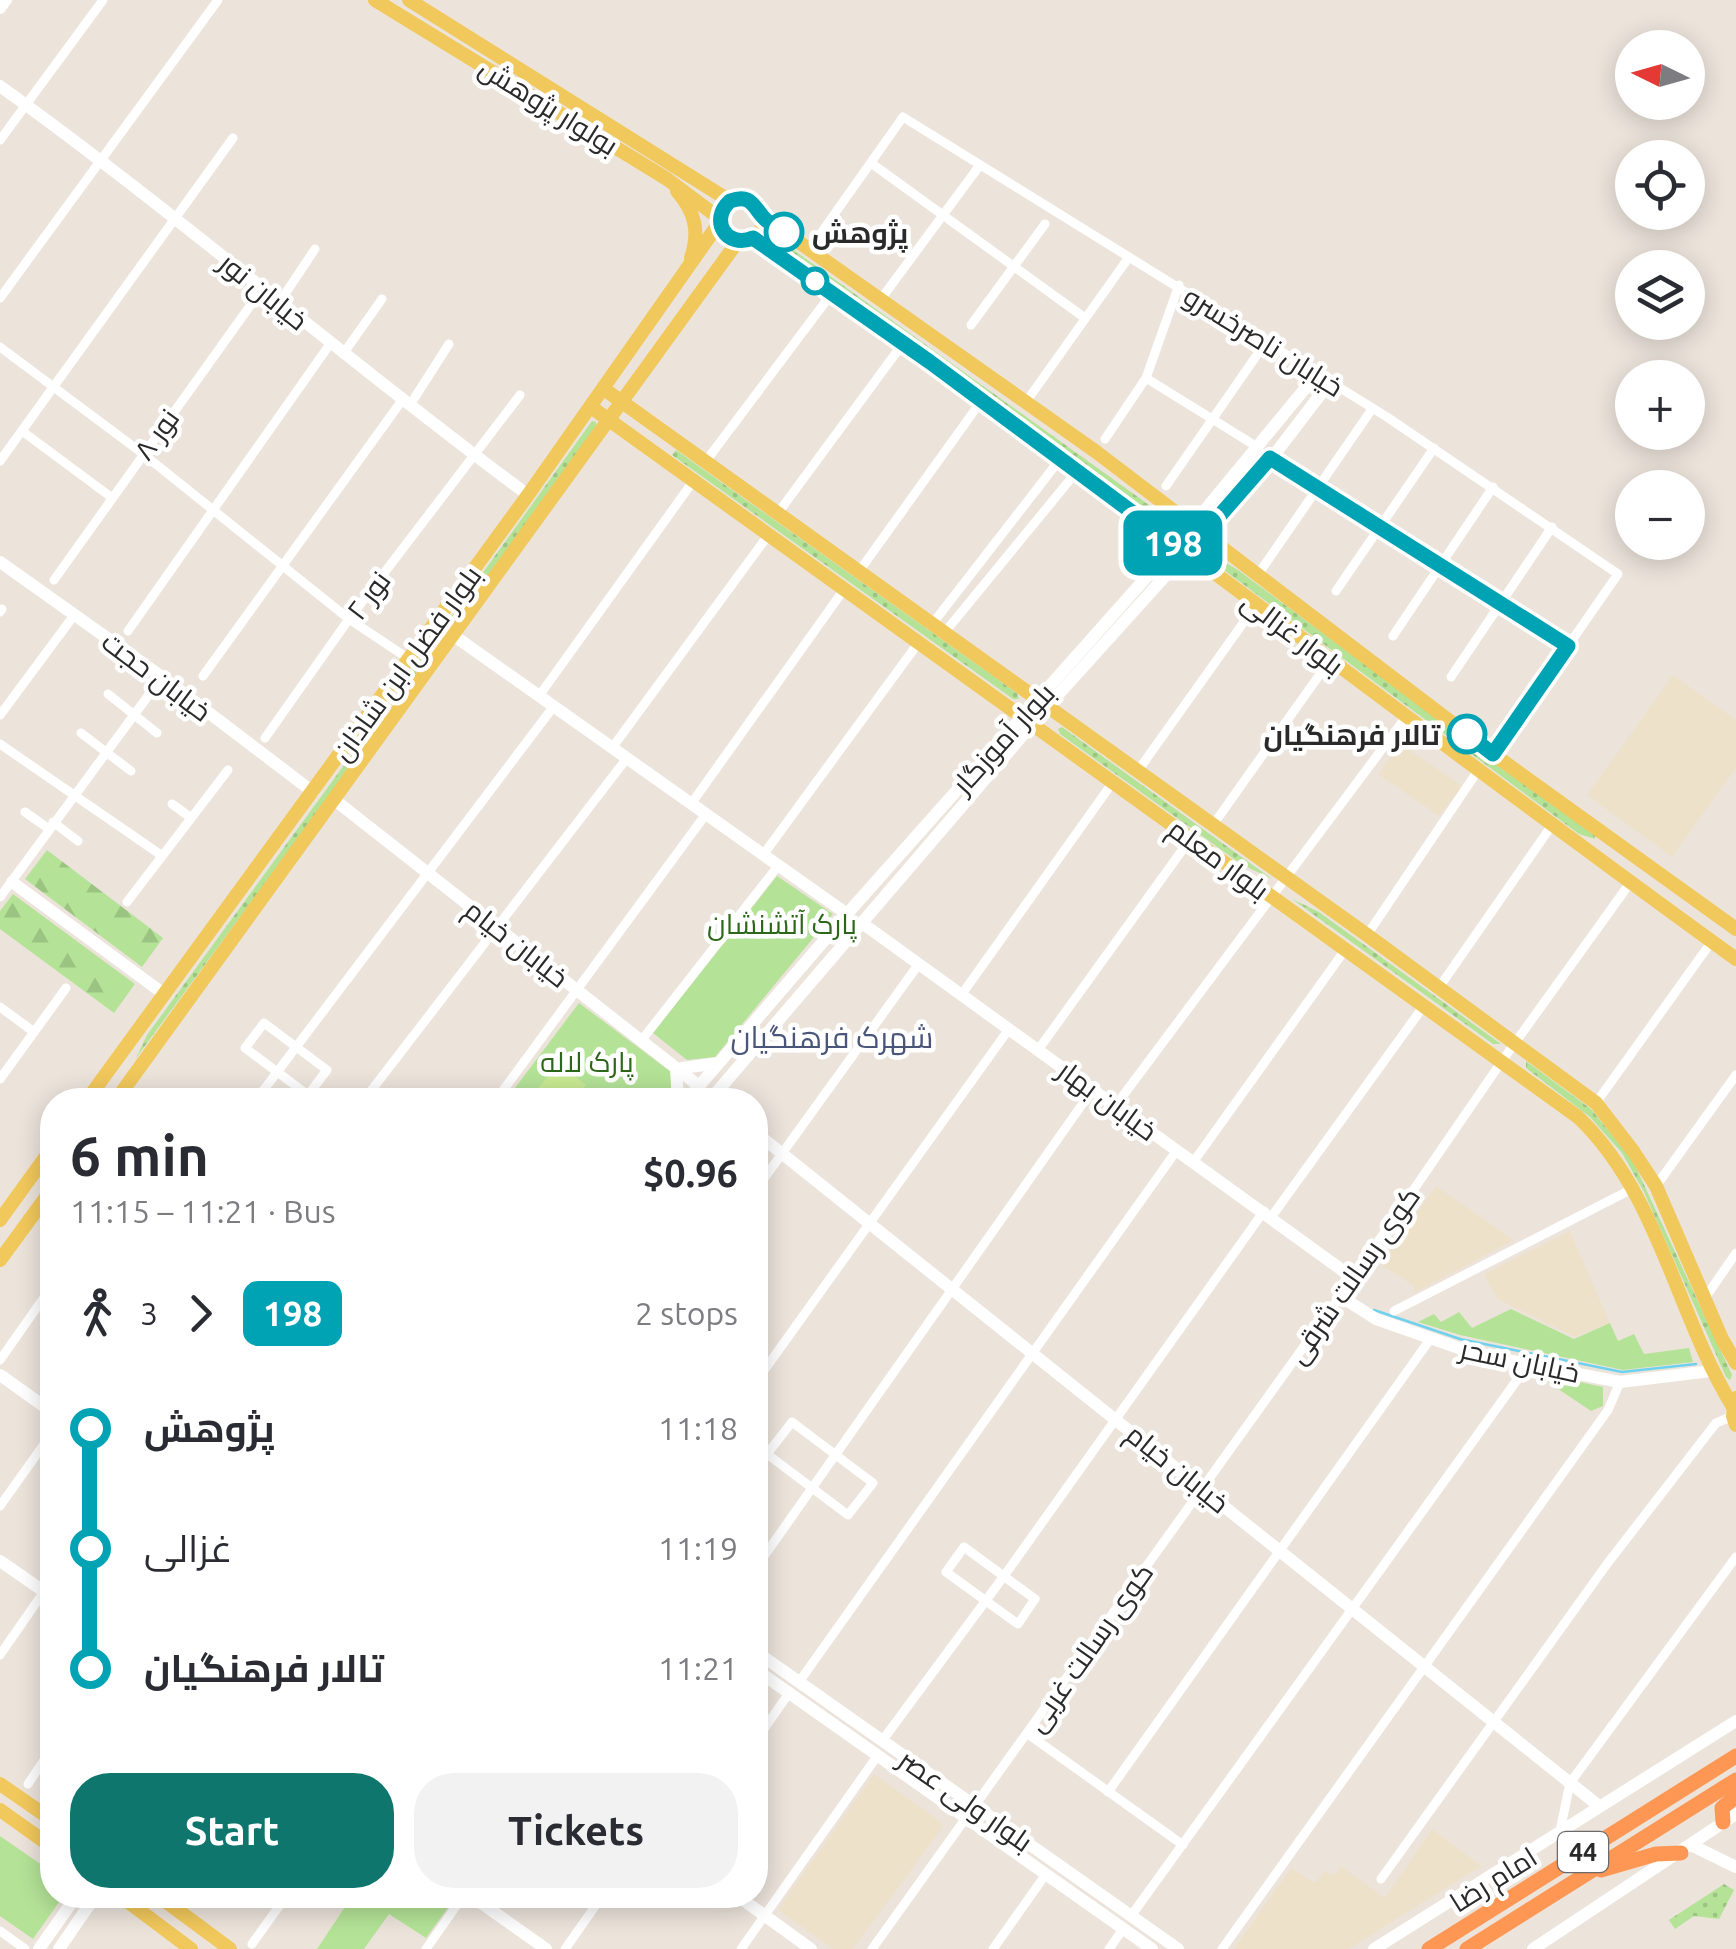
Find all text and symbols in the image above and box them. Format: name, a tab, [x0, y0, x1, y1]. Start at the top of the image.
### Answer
north arrow	[1615, 30, 1705, 120]
map controls	[1615, 30, 1705, 560]
street label: بولوار پژوهش	[472, 51, 624, 164]
button: locate	[1615, 140, 1705, 230]
marker: پژوهش	[765, 213, 803, 251]
place label: پژوهش	[812, 217, 908, 253]
street label: خیابان نور	[211, 245, 314, 337]
button: layers	[1615, 250, 1705, 340]
unlabelled marker	[802, 268, 828, 294]
street label: خیابان ناصرخسرو	[1178, 280, 1349, 404]
button: +	[1615, 360, 1705, 450]
street label: نور ۸	[127, 403, 185, 466]
button: −	[1615, 470, 1705, 560]
line badge: 198	[1116, 510, 1230, 576]
text: 198	[1143, 523, 1203, 563]
street label: بلوار فضل ابن شاذان	[325, 560, 489, 767]
street label: نور ۲	[340, 565, 397, 626]
street label: بلوار غزالی	[1235, 585, 1350, 683]
street label: خیابان حجت	[95, 625, 217, 729]
street label: بلوار آموزگار	[944, 677, 1061, 801]
marker: تالار فرهنگیان	[1448, 715, 1486, 753]
place label: تالار فرهنگیان	[1263, 719, 1441, 752]
street label: بلوار معلم	[1160, 812, 1275, 910]
street label: خیابان خیام	[456, 893, 575, 997]
park label: پارک آتشنشان	[707, 908, 857, 943]
district label: شهرک فرهنگیان	[731, 1020, 933, 1056]
park label: پارک لاله	[540, 1046, 634, 1081]
street label: خیابان بهار	[1050, 1053, 1163, 1148]
text: 6 min	[70, 1125, 209, 1186]
text: $0.96	[643, 1152, 738, 1194]
street label: کوی رسالت شرقی	[1281, 1181, 1427, 1370]
text: 11:15 – 11:21 · Bus	[70, 1193, 336, 1229]
icon: walk	[70, 1286, 125, 1341]
icon: forward	[173, 1286, 228, 1341]
text: 198	[263, 1293, 322, 1333]
text: 3	[140, 1295, 158, 1331]
text: 2 stops	[635, 1295, 738, 1331]
street label: خیابان سحر	[1455, 1332, 1583, 1390]
text: پژوهش	[144, 1407, 275, 1449]
text: 11:18	[658, 1410, 738, 1446]
street label: خیابان خیام	[1118, 1417, 1235, 1522]
text: غزالی	[144, 1527, 232, 1569]
text: 11:19	[658, 1530, 738, 1566]
street label: کوی رسالت غربی	[1019, 1557, 1160, 1738]
text: تالار فرهنگیان	[144, 1647, 384, 1689]
text: 11:21	[658, 1650, 738, 1686]
street label: بلوار ولی عصر	[891, 1742, 1039, 1859]
button: Start	[70, 1773, 394, 1888]
button: Tickets	[414, 1773, 738, 1888]
road number: 44	[1558, 1832, 1608, 1872]
street label: امام رضا	[1444, 1840, 1545, 1922]

